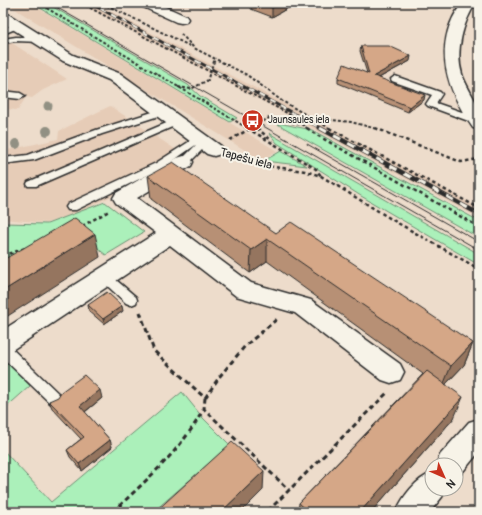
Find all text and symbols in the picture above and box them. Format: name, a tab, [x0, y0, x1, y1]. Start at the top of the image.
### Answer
bus stop icon: Jaunsaules iela	[240, 107, 266, 133]
place label: Jaunsaules iela	[268, 114, 330, 126]
street label: Tapešu iela	[218, 145, 274, 173]
north arrow	[424, 457, 464, 497]
text: N	[443, 476, 458, 491]

